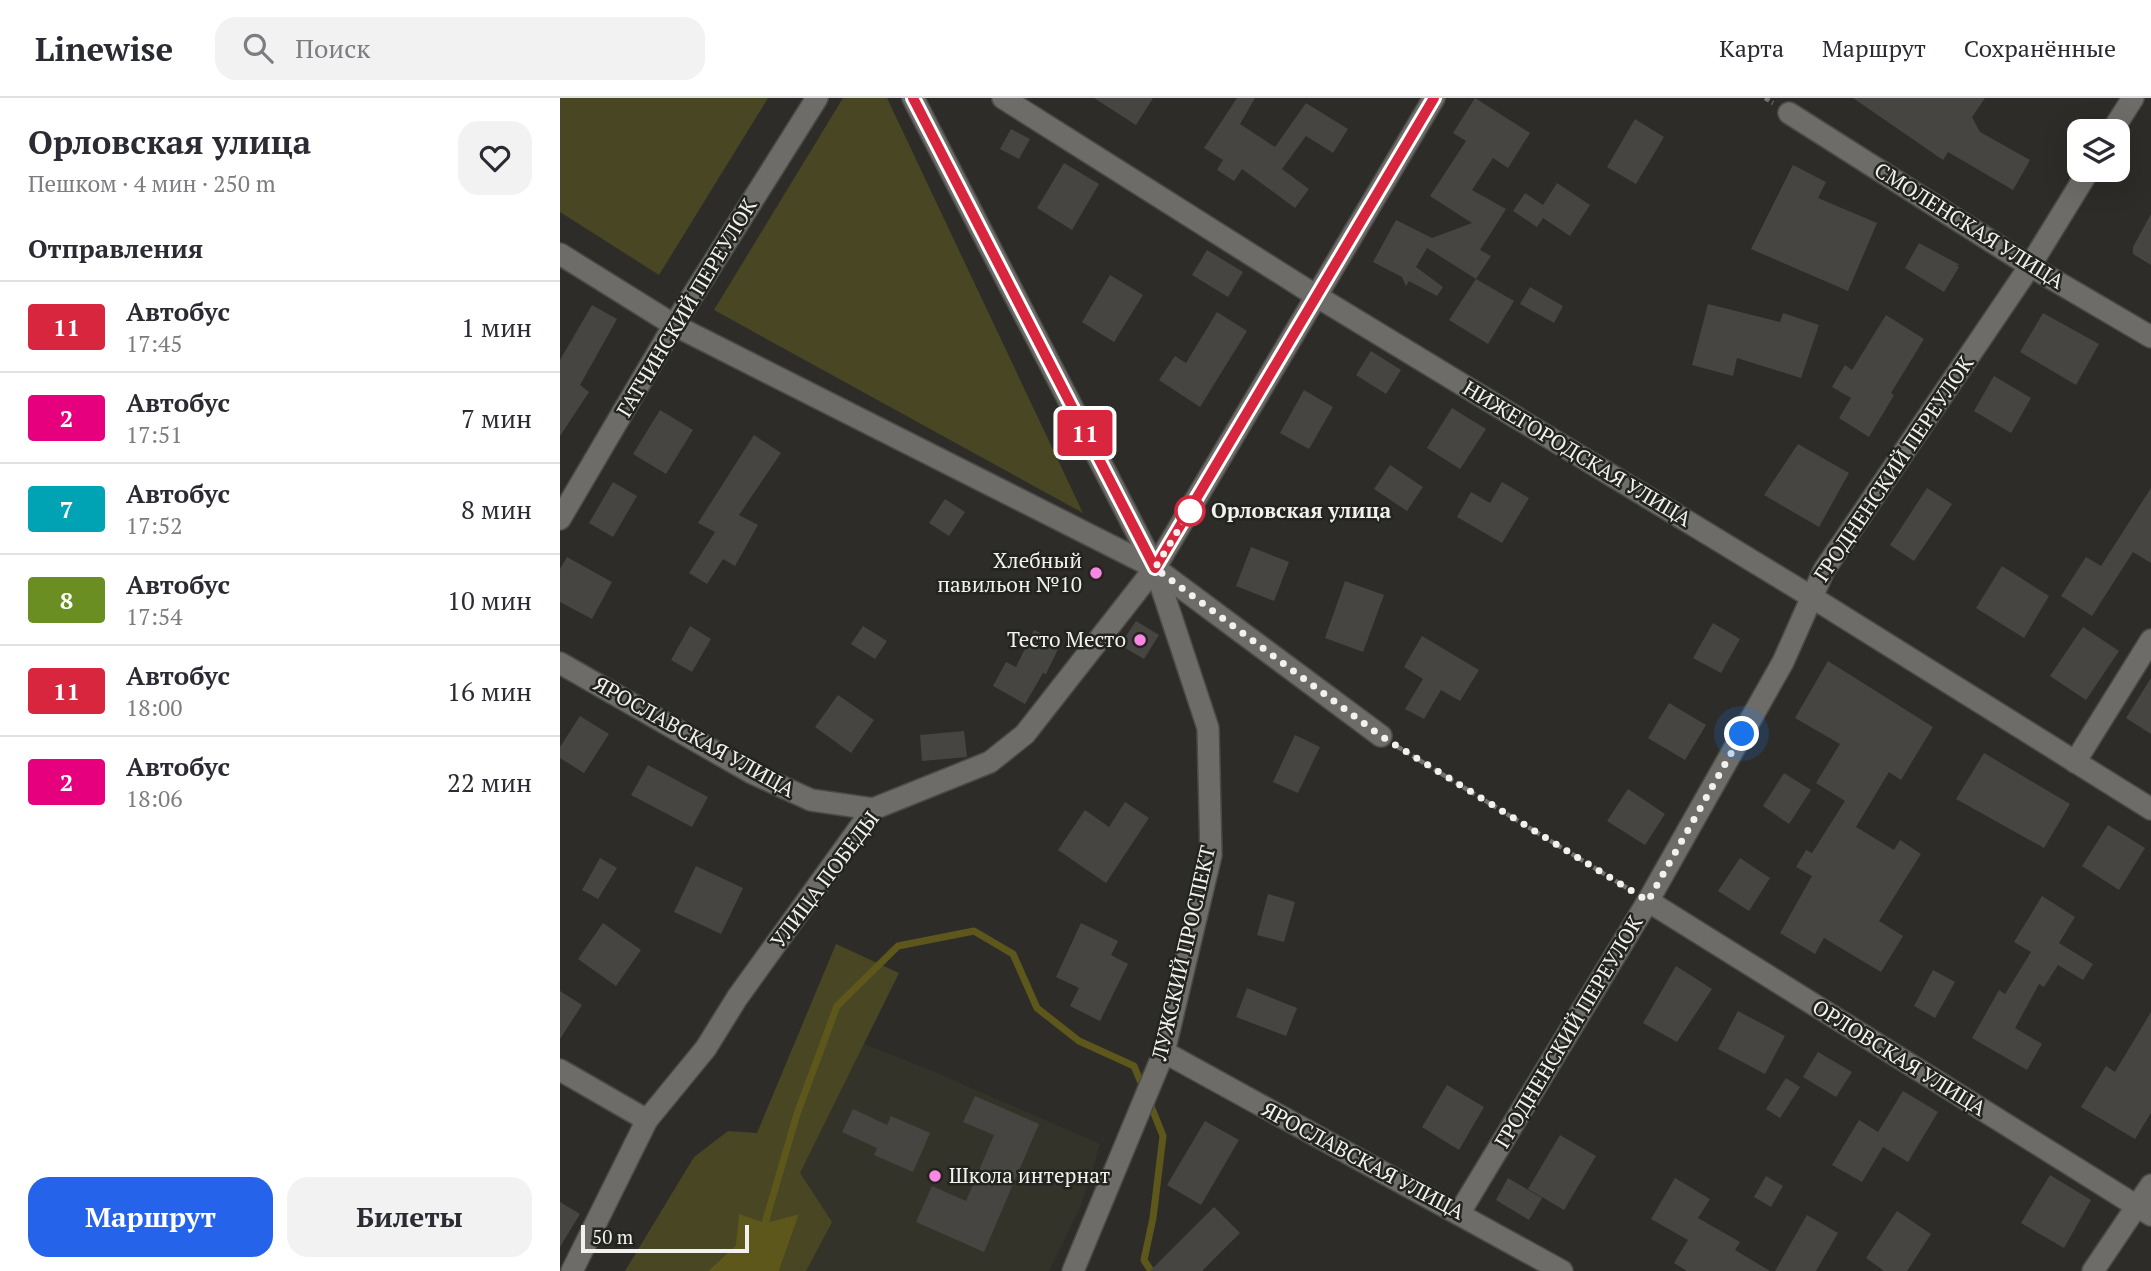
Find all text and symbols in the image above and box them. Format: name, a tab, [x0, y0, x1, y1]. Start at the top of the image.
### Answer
search box	[215, 17, 705, 80]
text: Linewise	[35, 27, 173, 70]
icon: search	[239, 29, 277, 67]
text: Поиск	[295, 31, 370, 65]
text: Карта	[1719, 32, 1784, 64]
text: Маршрут	[1822, 32, 1926, 64]
text: Сохранённые	[1964, 32, 2116, 64]
map controls	[2067, 119, 2130, 182]
button: layers	[2067, 119, 2130, 182]
text: Орловская улица	[28, 120, 311, 163]
button: heart	[458, 121, 532, 195]
street label: СМОЛЕНСКАЯ УЛИЦА	[1869, 155, 2070, 295]
text: Пешком · 4 мин · 250 m	[28, 168, 275, 199]
street label: ГАТЧИНСКИЙ ПЕРЕУЛОК	[610, 193, 763, 422]
text: Отправления	[28, 231, 203, 265]
text: Автобус	[126, 294, 230, 328]
text: 1 мин	[461, 310, 532, 344]
text: 11	[53, 311, 80, 343]
text: 17:45	[126, 328, 183, 359]
street label: ГРОДНЕНСКИЙ ПЕРЕУЛОК	[1807, 350, 1979, 587]
street label: НИЖЕГОРОДСКАЯ УЛИЦА	[1458, 374, 1697, 533]
text: Автобус	[126, 385, 230, 419]
text: 7 мин	[461, 401, 532, 435]
text: 2	[60, 402, 73, 434]
line badge: 11	[1054, 410, 1116, 456]
text: 11	[1071, 417, 1099, 449]
text: 17:51	[126, 419, 183, 450]
text: Автобус	[126, 476, 230, 510]
text: 8 мин	[461, 492, 532, 526]
text: 7	[60, 493, 73, 525]
marker: Орловская улица	[1175, 496, 1205, 526]
place label: Орловская улица	[1211, 496, 1392, 524]
text: 17:52	[126, 510, 183, 541]
place label: Хлебный павильон №10	[937, 546, 1082, 598]
marker: Хлебный павильон №10	[1088, 565, 1104, 581]
text: Автобус	[126, 567, 230, 601]
text: 10 мин	[447, 583, 532, 617]
text: 8	[60, 584, 73, 616]
text: 17:54	[126, 601, 183, 632]
place label: Тесто Место	[1007, 625, 1126, 653]
marker: Тесто Место	[1132, 632, 1148, 648]
text: Автобус	[126, 658, 230, 692]
street label: ЯРОСЛАВСКАЯ УЛИЦА	[589, 669, 801, 803]
text: 16 мин	[447, 674, 532, 708]
text: 11	[53, 675, 80, 707]
text: 18:00	[126, 692, 183, 723]
your location	[1724, 716, 1759, 751]
text: Автобус	[126, 749, 230, 783]
text: 22 мин	[447, 765, 532, 799]
text: 2	[60, 766, 73, 798]
text: 18:06	[126, 783, 183, 814]
street label: УЛИЦА ПОБЕДЫ	[764, 805, 885, 953]
street label: ЛУЖСКИЙ ПРОСПЕКТ	[1144, 843, 1221, 1064]
street label: ГРОДНЕНСКИЙ ПЕРЕУЛОК	[1488, 910, 1649, 1153]
street label: ОРЛОВСКАЯ УЛИЦА	[1807, 992, 1992, 1122]
street label: ЯРОСЛАВСКАЯ УЛИЦА	[1257, 1095, 1470, 1226]
place label: Школа интернат	[949, 1161, 1110, 1189]
marker: Школа интернат	[927, 1168, 943, 1184]
button: Маршрут	[28, 1177, 273, 1257]
button: Билеты	[287, 1177, 532, 1257]
scale bar	[581, 1222, 749, 1254]
text: 50 m	[592, 1224, 633, 1249]

